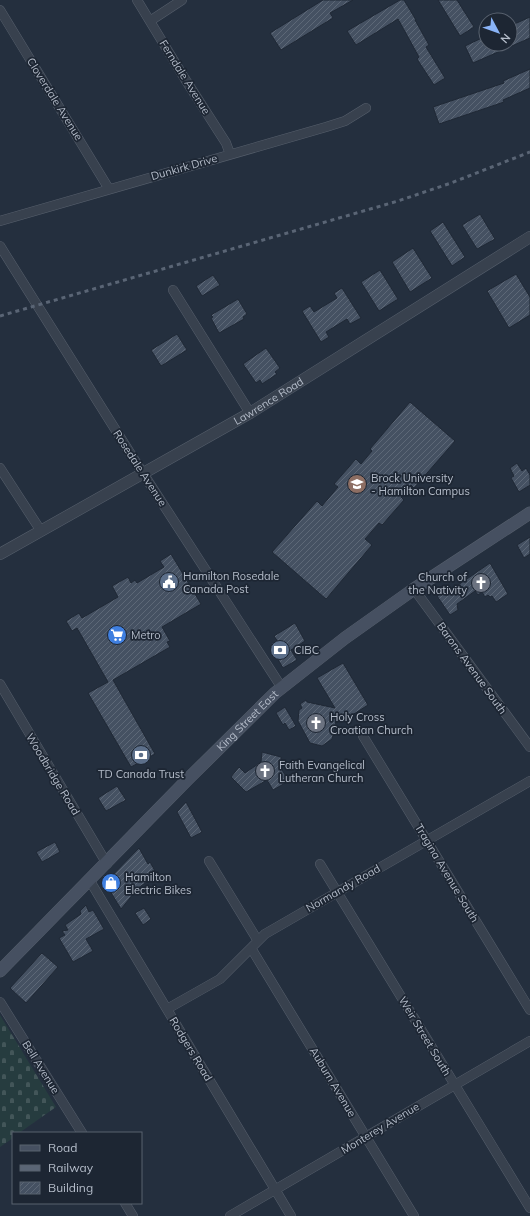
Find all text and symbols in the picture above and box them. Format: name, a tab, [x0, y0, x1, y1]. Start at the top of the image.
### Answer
north arrow	[478, 12, 518, 52]
text: N	[498, 31, 514, 46]
street label: Ferndale Avenue	[156, 37, 214, 117]
street label: Cloverdale Avenue	[24, 55, 86, 143]
street label: Dunkirk Drive	[149, 151, 219, 183]
street label: Lawrence Road	[231, 374, 306, 428]
street label: Rosedale Avenue	[110, 427, 170, 509]
place label: Brock University - Hamilton Campus	[371, 471, 470, 498]
school or university icon: Brock University - Hamilton Campus	[346, 473, 368, 495]
place label: Hamilton Rosedale Canada Post	[183, 569, 279, 596]
place label: Church of the Nativity	[408, 570, 467, 597]
public building icon: Hamilton Rosedale Canada Post	[158, 571, 180, 593]
church icon: Church of the Nativity	[470, 572, 492, 594]
street label: Barons Avenue South	[434, 619, 510, 717]
supermarket icon: Metro	[106, 624, 128, 646]
place label: Metro	[131, 628, 160, 642]
bank icon: CIBC	[269, 639, 291, 661]
place label: CIBC	[294, 643, 319, 657]
street label: King Street East	[213, 687, 281, 754]
place label: Holy Cross Croatian Church	[330, 710, 413, 737]
church icon: Holy Cross Croatian Church	[305, 712, 327, 734]
street label: Woodbridge Road	[23, 731, 83, 817]
bank icon: TD Canada Trust	[130, 744, 152, 766]
place label: Faith Evangelical Lutheran Church	[279, 758, 365, 785]
church icon: Faith Evangelical Lutheran Church	[254, 760, 276, 782]
place label: TD Canada Trust	[98, 767, 184, 781]
street label: Tragina Avenue South	[412, 821, 482, 925]
street label: Normandy Road	[303, 861, 383, 915]
place label: Hamilton Electric Bikes	[125, 870, 191, 897]
shop icon: Hamilton Electric Bikes	[100, 872, 122, 894]
street label: Weir Street South	[396, 994, 454, 1078]
street label: Rodgers Road	[166, 1014, 216, 1084]
street label: Bell Avenue	[19, 1038, 63, 1096]
street label: Auburn Avenue	[307, 1045, 359, 1119]
street label: Monterey Avenue	[338, 1099, 422, 1157]
legend	[12, 1132, 142, 1204]
text: Road	[48, 1140, 77, 1155]
text: Railway	[48, 1160, 94, 1175]
text: Building	[48, 1180, 93, 1195]

